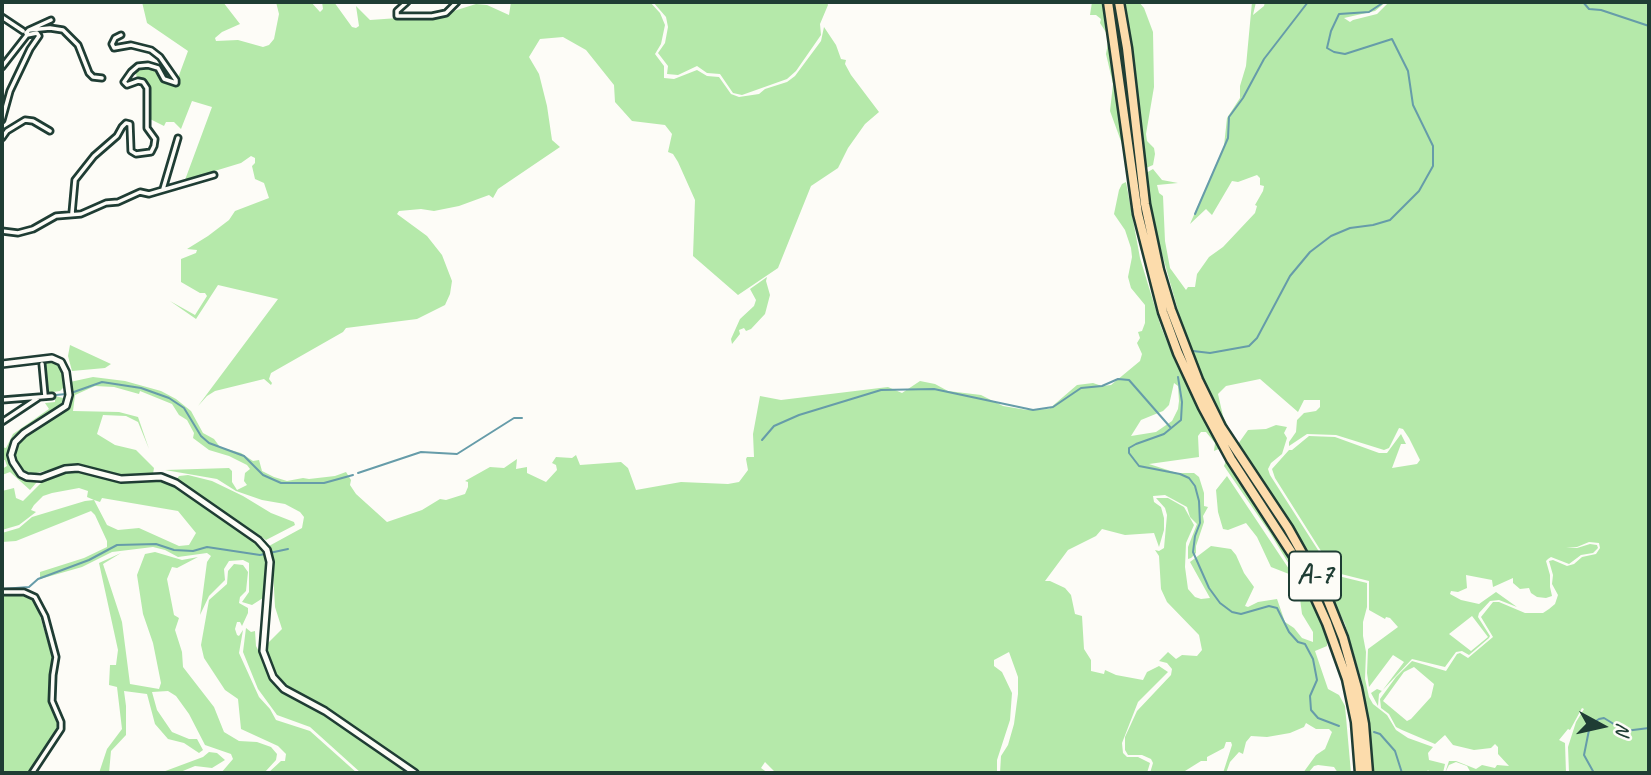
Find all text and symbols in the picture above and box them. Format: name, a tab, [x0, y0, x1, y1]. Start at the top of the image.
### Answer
road number: A-7	[1289, 552, 1341, 600]
north arrow	[1567, 691, 1637, 761]
text: N	[1610, 721, 1635, 736]

